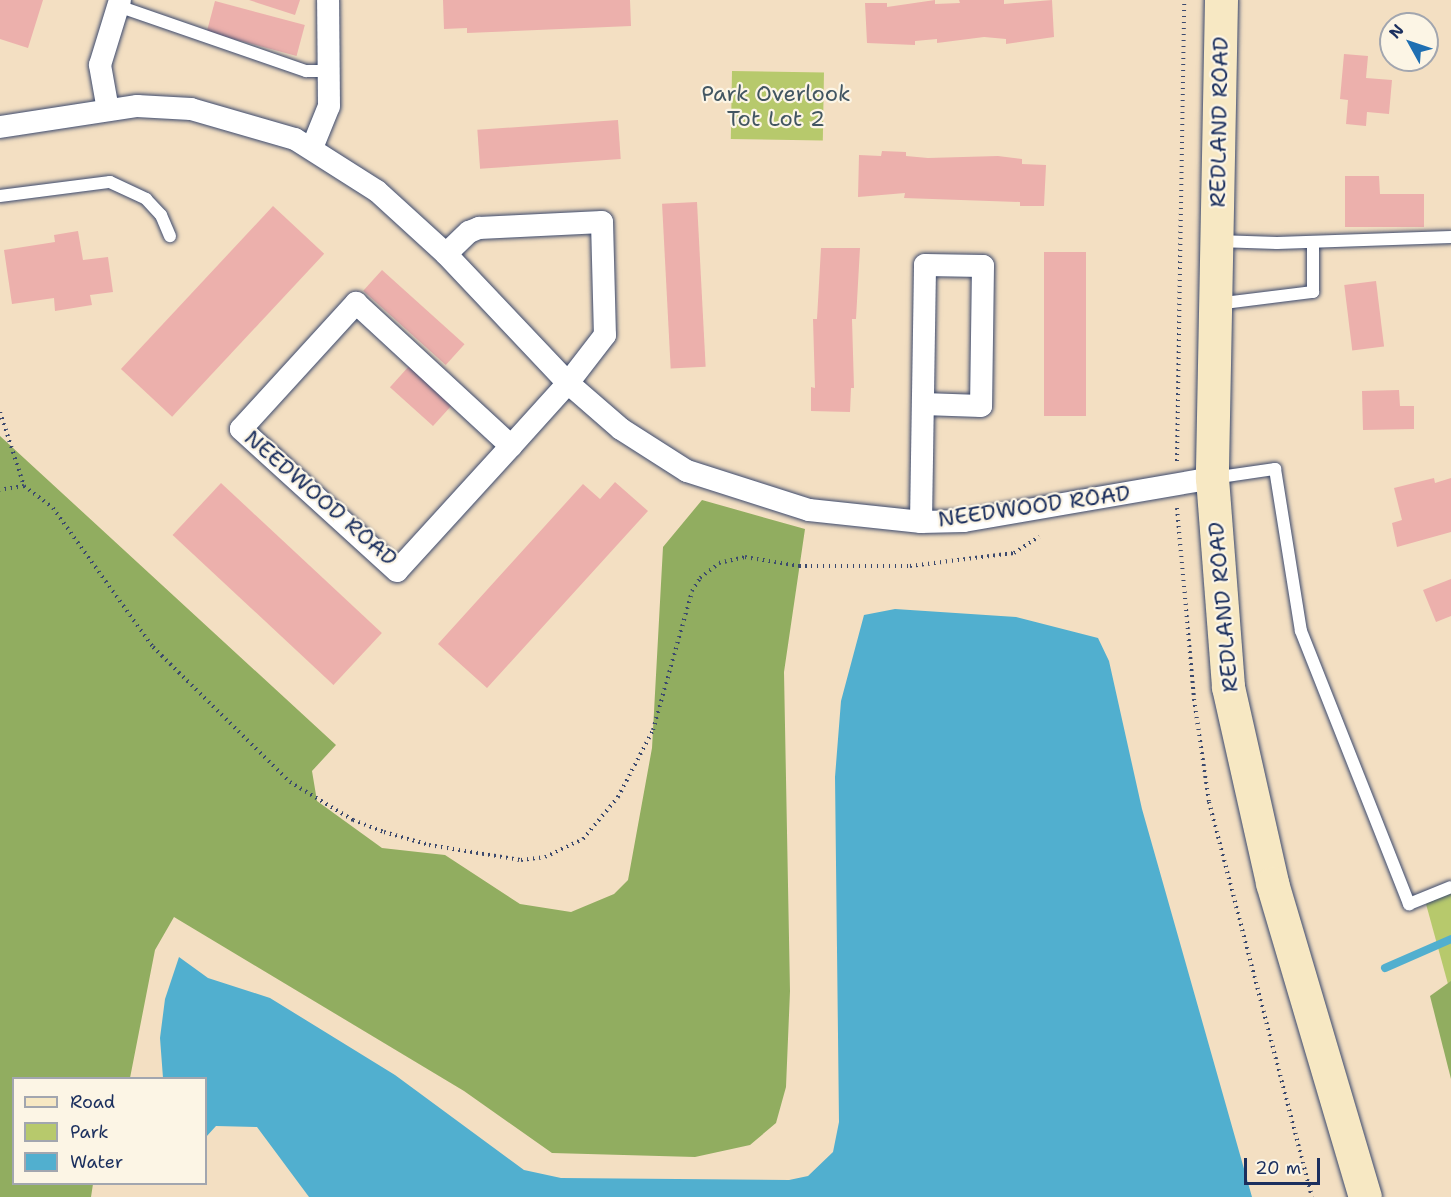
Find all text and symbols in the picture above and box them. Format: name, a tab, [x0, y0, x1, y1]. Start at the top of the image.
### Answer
north arrow	[1379, 12, 1439, 72]
text: N	[1384, 20, 1408, 43]
street label: REDLAND ROAD	[1204, 36, 1234, 208]
park label: Park Overlook Tot Lot 2	[701, 80, 851, 132]
street label: NEEDWOOD ROAD	[239, 424, 403, 572]
street label: NEEDWOOD ROAD	[936, 479, 1132, 533]
street label: REDLAND ROAD	[1202, 521, 1244, 693]
legend	[12, 1077, 207, 1185]
text: Road	[70, 1090, 115, 1114]
text: Park	[70, 1120, 109, 1144]
scale bar	[1247, 1146, 1324, 1184]
text: Water	[70, 1150, 123, 1174]
text: 20 m	[1255, 1156, 1301, 1180]

